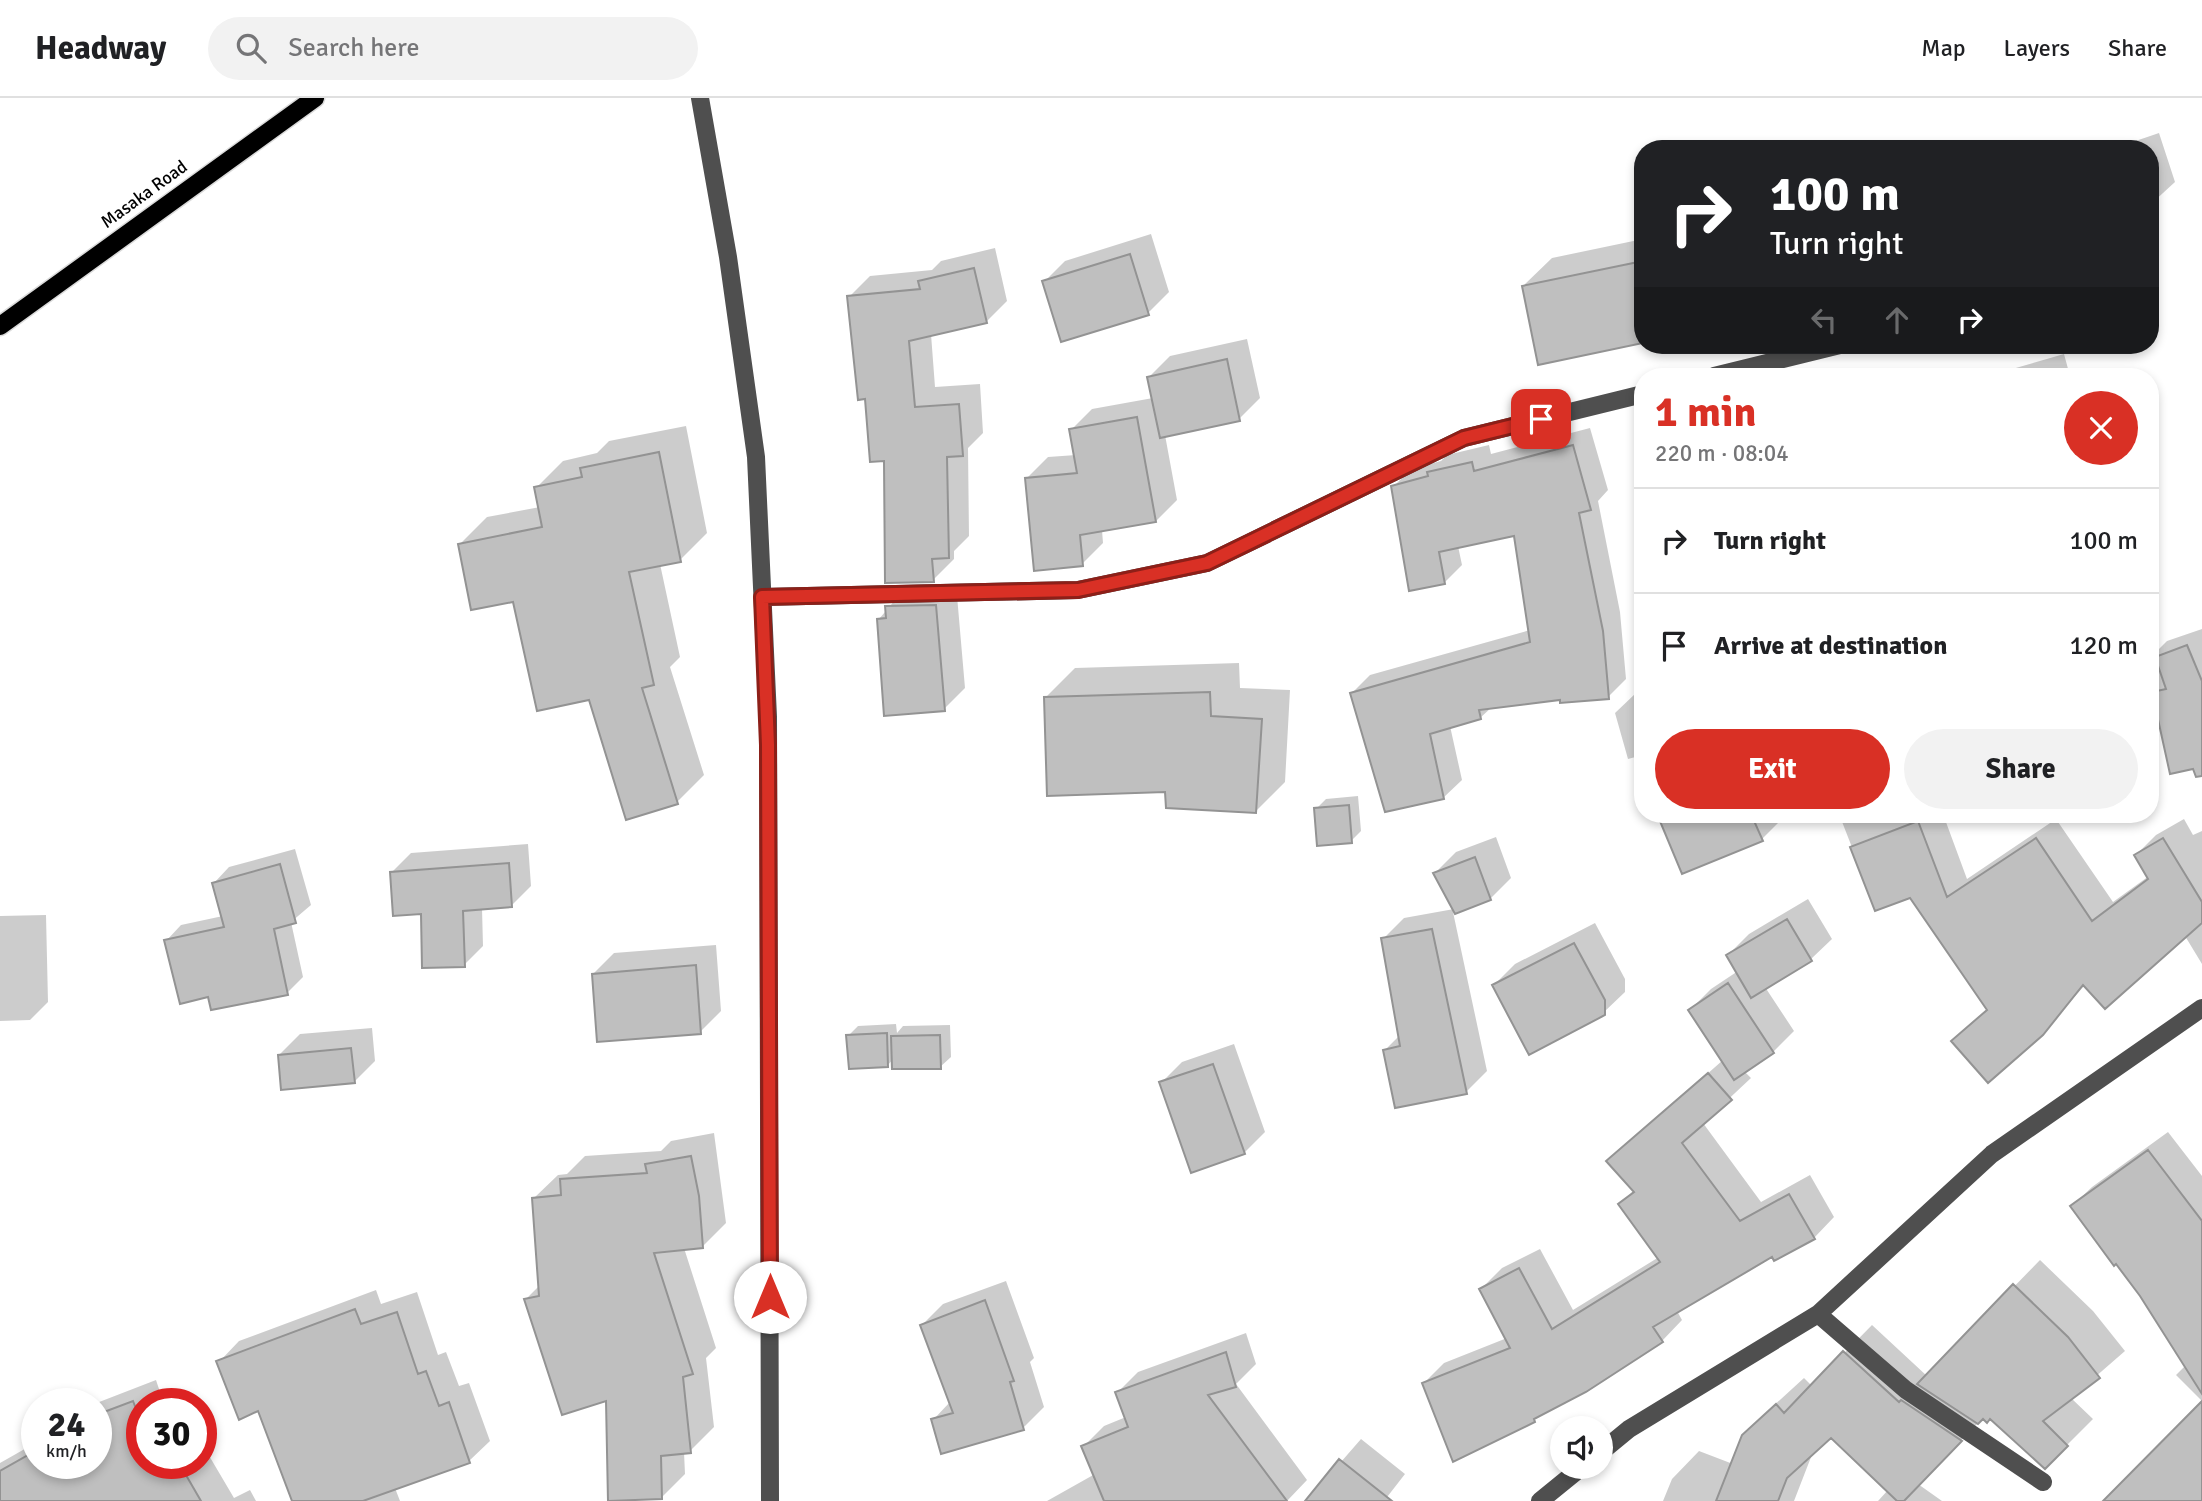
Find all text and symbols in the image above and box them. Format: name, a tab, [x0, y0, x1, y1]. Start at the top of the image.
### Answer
search box	[208, 17, 698, 80]
text: Headway	[35, 28, 166, 69]
icon: search	[232, 29, 270, 67]
text: Search here	[288, 32, 419, 64]
text: Map	[1921, 33, 1966, 63]
text: Layers	[2004, 33, 2070, 63]
text: Share	[2108, 33, 2167, 63]
street label: Masaka Road	[97, 155, 191, 233]
text: 100 m	[1770, 164, 1900, 224]
icon: right	[1655, 168, 1746, 259]
text: Turn right	[1770, 224, 1903, 263]
icon: left	[1805, 301, 1843, 339]
icon: ahead	[1878, 301, 1916, 339]
icon: right	[1951, 301, 1989, 339]
text: 1 min	[1655, 387, 1756, 438]
pin	[1511, 389, 1571, 449]
button: close	[2064, 391, 2138, 465]
icon: arrive	[1522, 400, 1560, 438]
text: 220 m · 08:04	[1655, 439, 1789, 468]
icon: right	[1655, 522, 1693, 560]
text: Turn right	[1714, 525, 1826, 557]
text: 100 m	[2069, 525, 2138, 557]
icon: arrive	[1655, 627, 1693, 665]
text: Arrive at destination	[1714, 630, 1947, 662]
text: 120 m	[2069, 630, 2138, 662]
button: Exit	[1655, 729, 1890, 809]
button: Share	[1904, 729, 2138, 809]
position arrow	[733, 1260, 807, 1334]
speed limit sign: 30	[126, 1388, 217, 1479]
text: 24	[48, 1403, 85, 1446]
map controls	[1550, 1416, 1613, 1479]
button: sound	[1550, 1416, 1613, 1479]
text: km/h	[46, 1440, 87, 1462]

